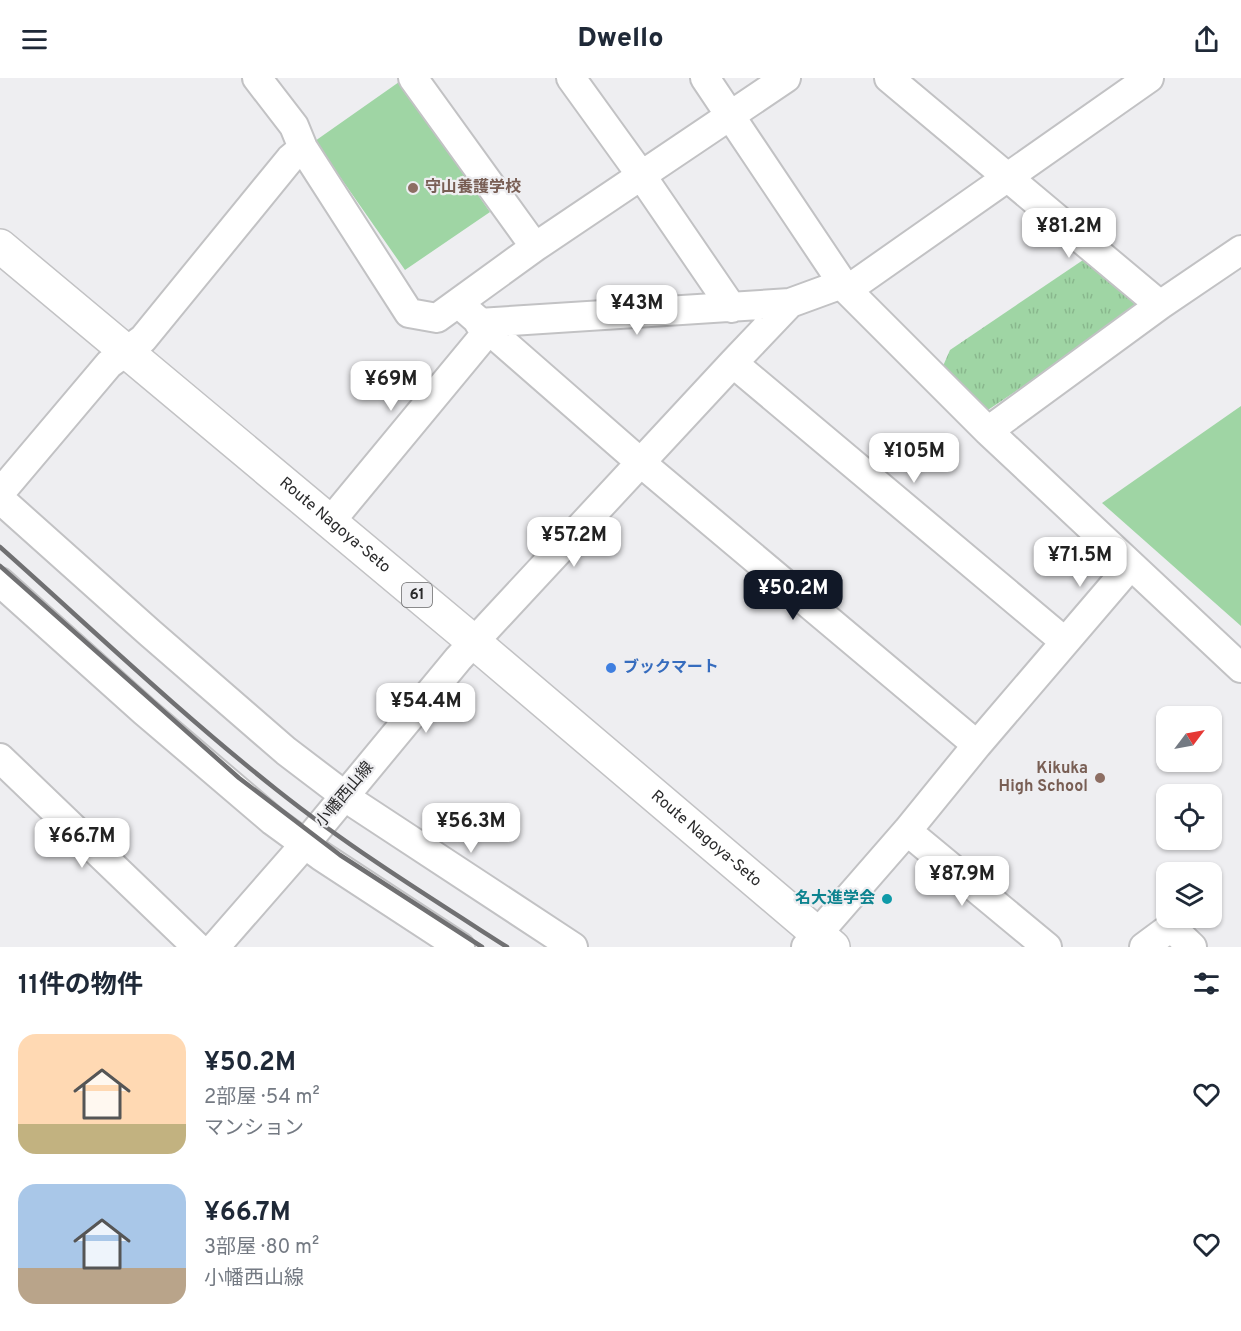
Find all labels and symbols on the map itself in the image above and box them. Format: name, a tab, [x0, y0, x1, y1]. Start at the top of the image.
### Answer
place label: 守山養護学校	[425, 178, 521, 198]
marker: 守山養護学校	[406, 181, 420, 195]
pin: ¥81.2M	[1020, 208, 1118, 259]
pin: ¥43M	[601, 285, 673, 336]
pin: ¥69M	[355, 361, 427, 412]
pin: ¥105M	[872, 433, 956, 484]
street label: Route Nagoya-Seto	[275, 473, 394, 578]
pin: ¥57.2M	[525, 517, 623, 568]
pin: ¥71.5M	[1031, 537, 1129, 588]
pin: ¥50.2M	[744, 570, 842, 621]
road number: 61	[402, 583, 432, 607]
place label: ブックマート	[623, 658, 719, 678]
marker: ブックマート	[604, 661, 618, 675]
pin: ¥54.4M	[377, 683, 475, 734]
north arrow	[1156, 706, 1222, 772]
street label: 小幡西山線	[312, 758, 378, 832]
place label: Kikuka High School	[999, 759, 1088, 797]
marker: Kikuka High School	[1093, 771, 1107, 785]
street label: Route Nagoya-Seto	[646, 786, 765, 892]
pin: ¥56.3M	[422, 803, 520, 854]
pin: ¥66.7M	[33, 818, 131, 869]
pin: ¥87.9M	[913, 856, 1011, 907]
place label: 名大進学会	[795, 889, 875, 909]
marker: 名大進学会	[880, 892, 894, 906]

